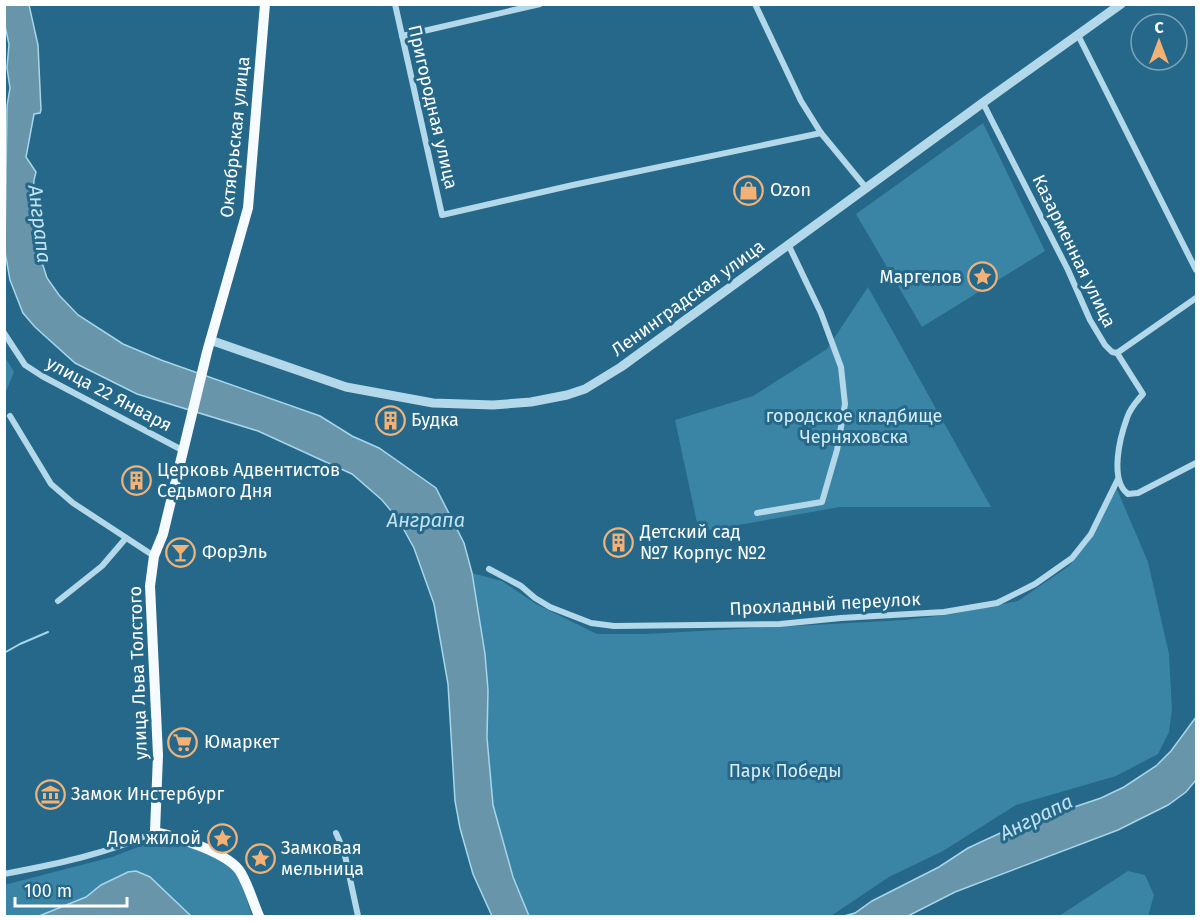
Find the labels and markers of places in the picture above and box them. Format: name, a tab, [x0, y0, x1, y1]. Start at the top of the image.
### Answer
shop icon: Ozon	[733, 174, 765, 206]
place label: Ozon	[770, 179, 811, 201]
place icon: Маргелов	[967, 261, 999, 293]
place label: Маргелов	[880, 266, 962, 288]
building icon: Будка	[374, 404, 406, 436]
place label: Будка	[411, 409, 459, 431]
place label: Церковь Адвентистов Седьмого Дня	[157, 459, 340, 502]
building icon: Церковь Адвентистов Седьмого Дня	[120, 464, 152, 496]
place label: Детский сад №7 Корпус №2	[639, 521, 766, 564]
building icon: Детский сад №7 Корпус №2	[603, 526, 635, 558]
bar icon: ФорЭль	[165, 536, 197, 568]
place label: ФорЭль	[202, 541, 267, 563]
supermarket icon: Юмаркет	[167, 726, 199, 758]
place label: Юмаркет	[204, 731, 280, 753]
museum icon: Замок Инстербург	[34, 778, 66, 810]
place label: Замок Инстербург	[71, 783, 225, 805]
place icon: Дом жилой	[206, 822, 238, 854]
place label: Дом жилой	[106, 827, 201, 849]
place label: Замковая мельница	[281, 837, 364, 880]
place icon: Замковая мельница	[244, 842, 276, 874]

